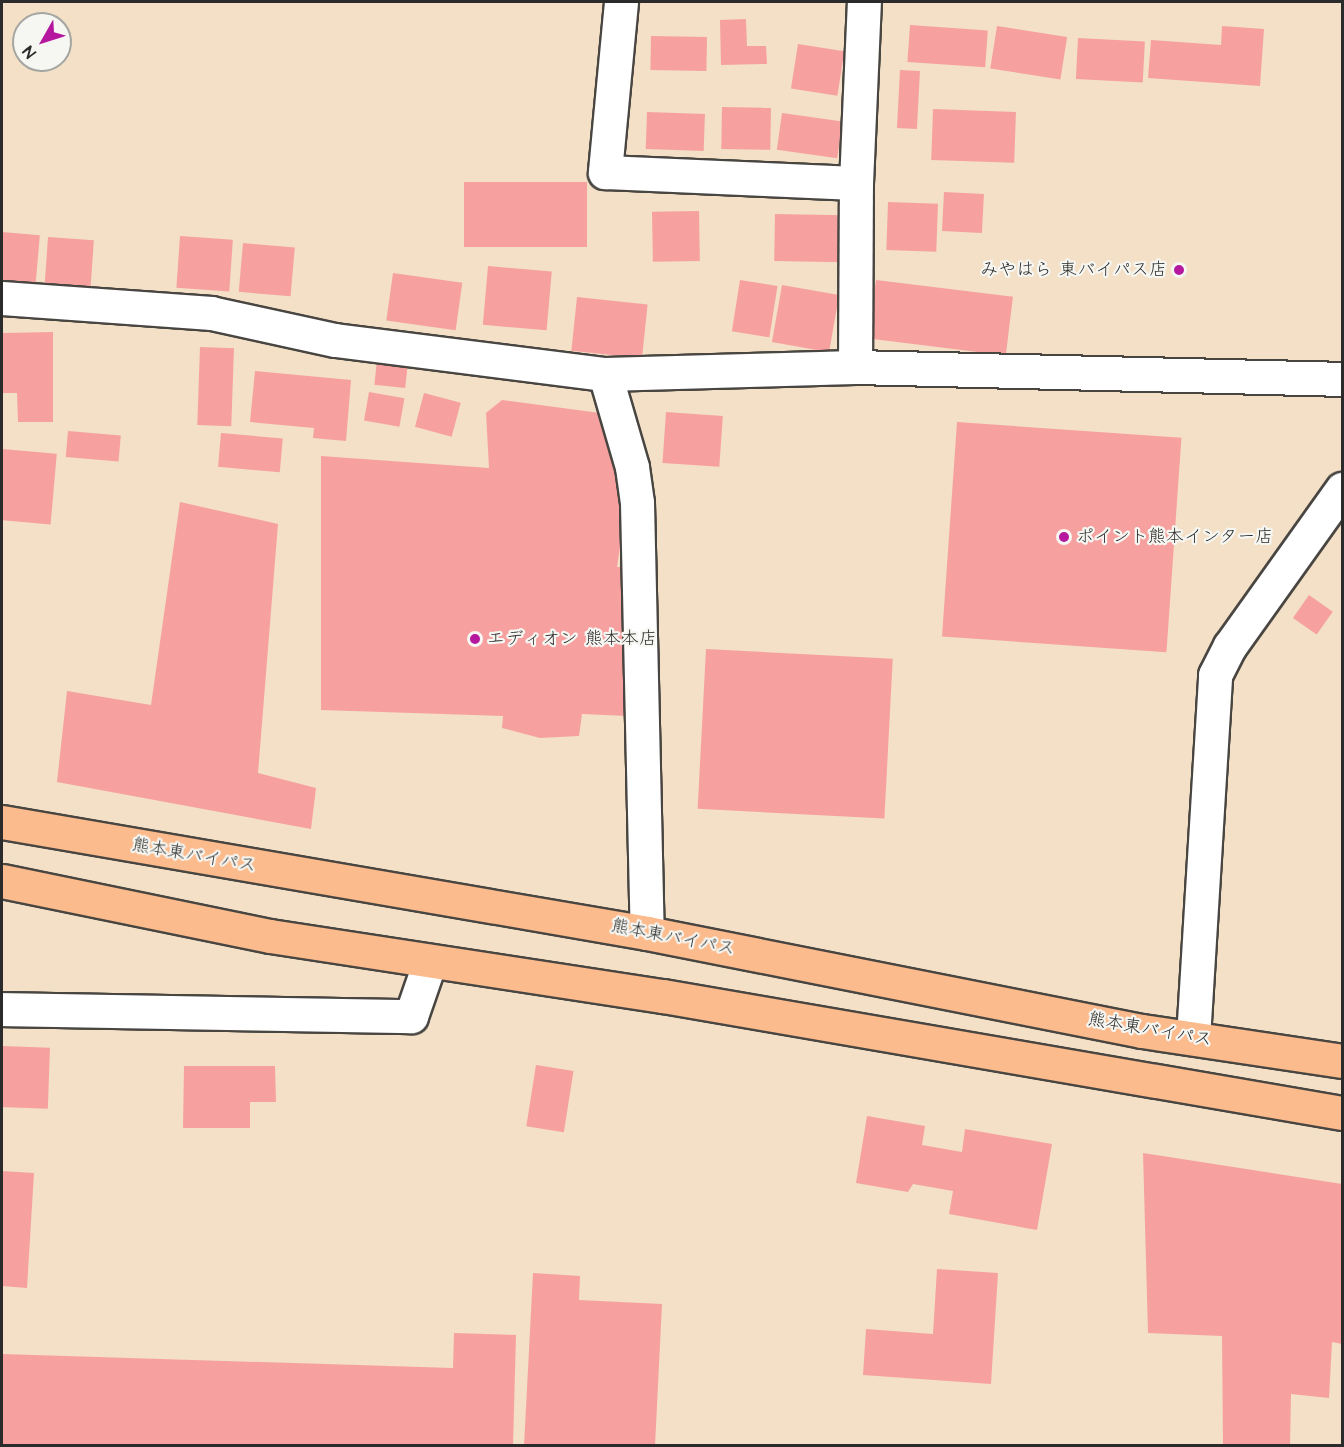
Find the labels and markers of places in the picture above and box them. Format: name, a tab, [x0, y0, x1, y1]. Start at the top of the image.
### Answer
place label: みやはら 東バイパス店	[980, 259, 1167, 281]
marker: みやはら 東バイパス店	[1172, 263, 1186, 277]
place label: ポイント熊本インター店	[1076, 526, 1274, 548]
marker: ポイント熊本インター店	[1057, 530, 1071, 544]
place label: エディオン 熊本本店	[487, 628, 656, 650]
marker: エディオン 熊本本店	[468, 632, 482, 646]

